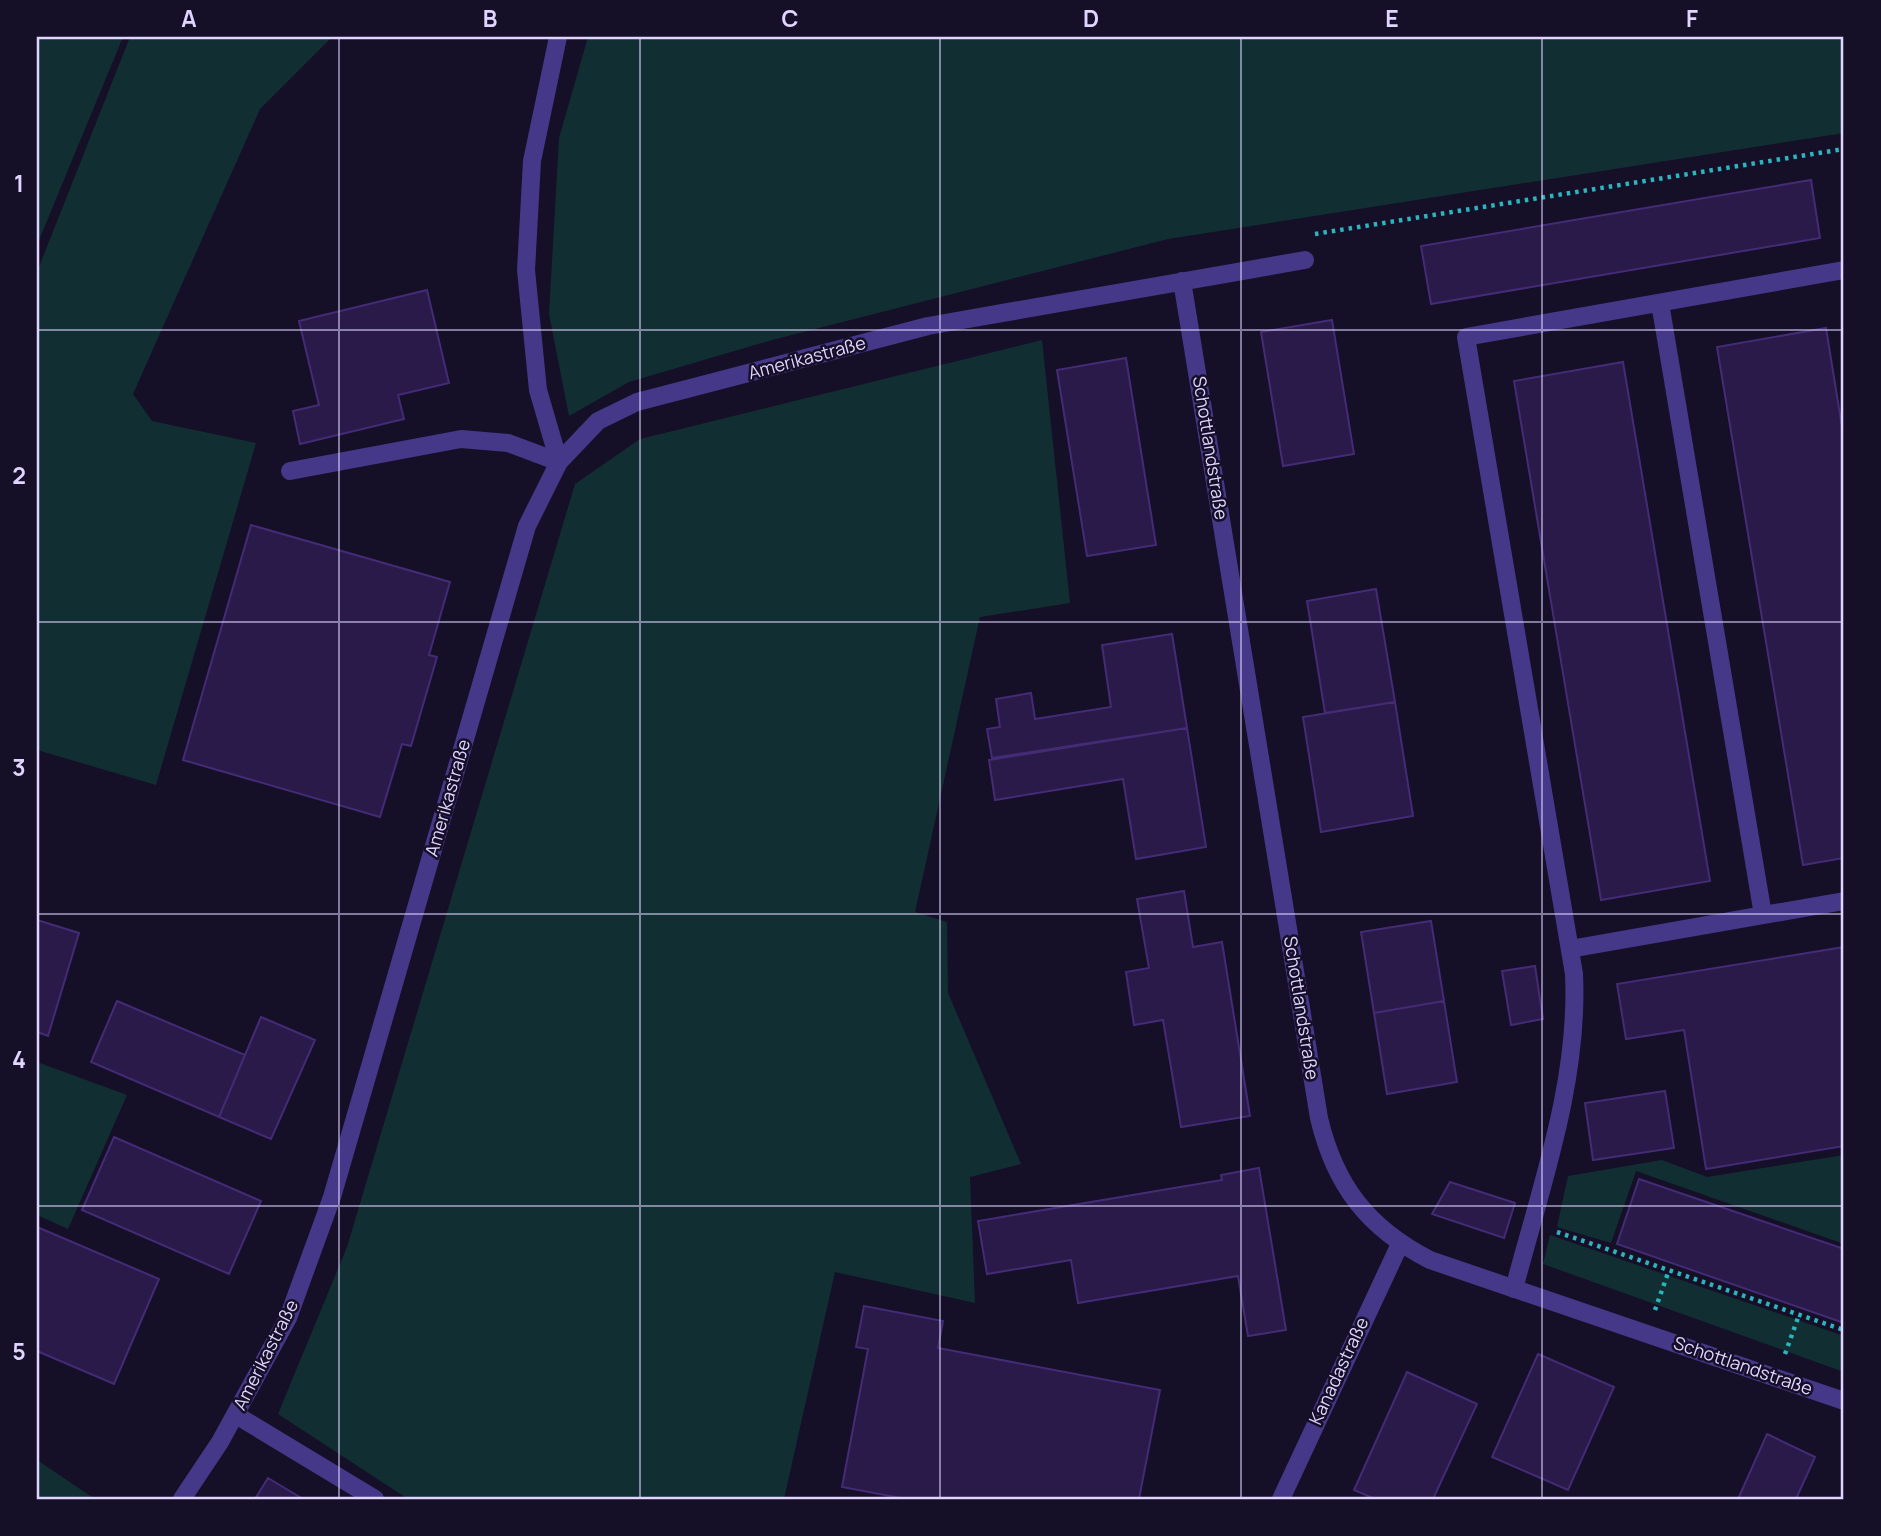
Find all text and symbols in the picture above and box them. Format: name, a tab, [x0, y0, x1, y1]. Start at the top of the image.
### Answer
text: A	[181, 2, 197, 34]
text: B	[483, 2, 497, 34]
text: C	[782, 2, 799, 34]
text: D	[1083, 2, 1099, 34]
text: E	[1385, 2, 1399, 34]
text: F	[1686, 2, 1698, 34]
text: 1	[14, 167, 24, 199]
street label: Amerikastraße	[745, 330, 868, 384]
street label: Schottlandstraße	[1188, 374, 1234, 521]
text: 2	[12, 459, 26, 491]
street label: Amerikastraße	[419, 736, 475, 859]
text: 3	[12, 751, 26, 783]
street label: Schottlandstraße	[1279, 934, 1325, 1081]
text: 4	[12, 1043, 26, 1075]
street label: Amerikastraße	[227, 1295, 303, 1414]
street label: Kanadastraße	[1303, 1313, 1374, 1428]
street label: Schottlandstraße	[1671, 1330, 1816, 1400]
text: 5	[12, 1335, 26, 1367]

